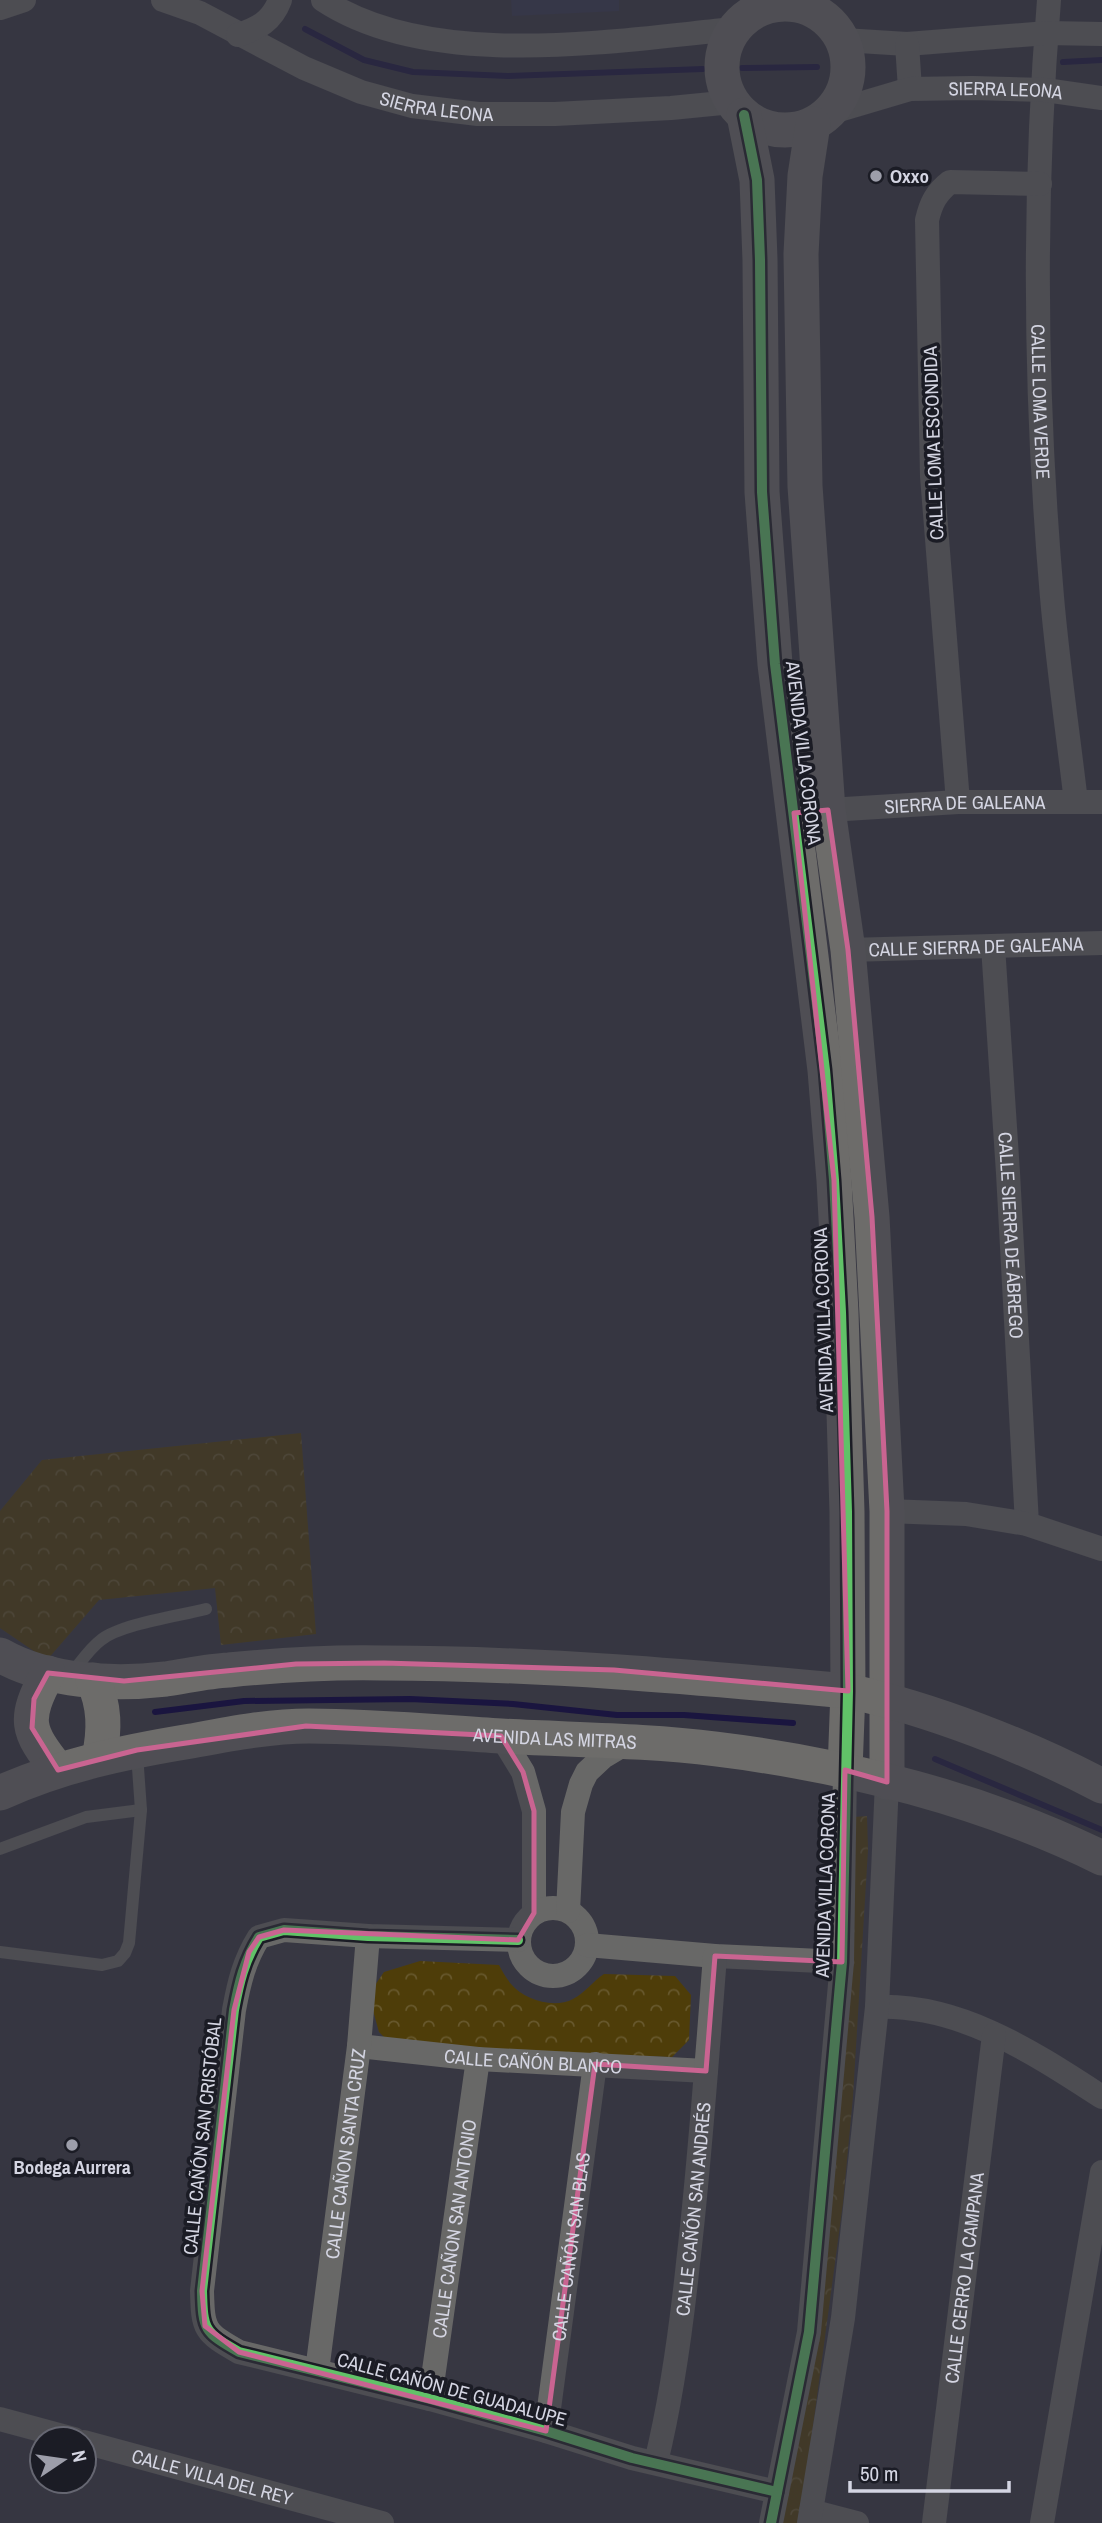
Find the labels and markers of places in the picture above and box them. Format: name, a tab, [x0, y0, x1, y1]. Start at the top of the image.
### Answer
place label: Oxxo	[890, 163, 929, 189]
marker: Oxxo	[868, 168, 884, 184]
marker: Bodega Aurrera	[64, 2137, 80, 2153]
place label: Bodega Aurrera	[13, 2154, 131, 2180]

